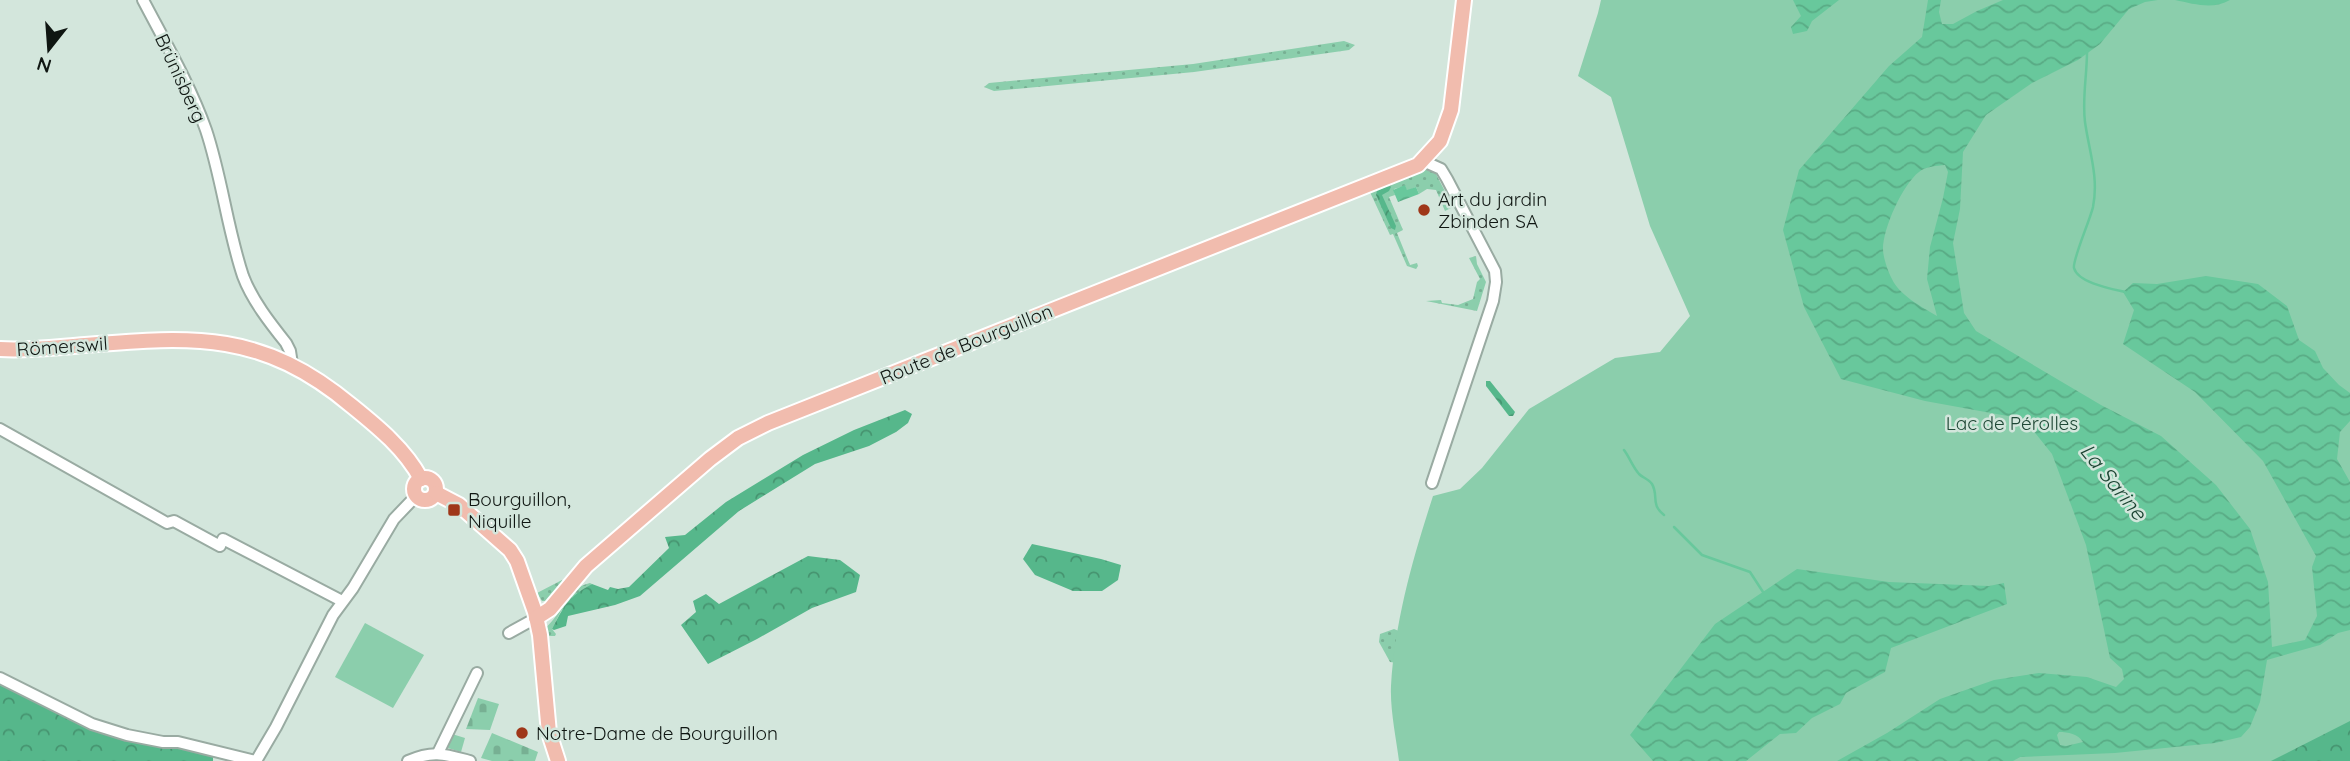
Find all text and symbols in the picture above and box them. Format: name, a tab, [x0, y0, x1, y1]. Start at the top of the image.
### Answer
north arrow	[14, 14, 84, 84]
street label: Brünisberg	[150, 30, 212, 126]
text: N	[34, 52, 54, 79]
place label: Art du jardin Zbinden SA	[1438, 187, 1547, 233]
marker: Art du jardin Zbinden SA	[1416, 202, 1432, 218]
street label: Route de Bourguillon	[876, 298, 1056, 390]
street label: Römerswil	[16, 331, 108, 361]
park label: Lac de Pérolles	[1946, 411, 2078, 435]
water label: La Sarine	[2075, 438, 2153, 526]
place label: Bourguillon, Niquille	[468, 487, 571, 533]
marker: Bourguillon, Niquille	[446, 502, 462, 518]
place label: Notre-Dame de Bourguillon	[536, 721, 778, 745]
marker: Notre-Dame de Bourguillon	[514, 725, 530, 741]

